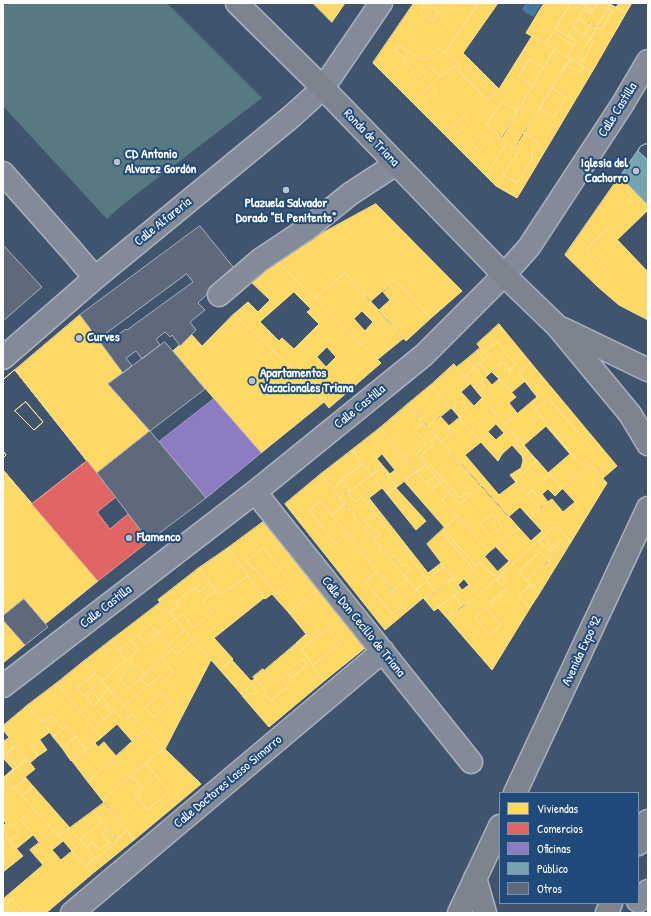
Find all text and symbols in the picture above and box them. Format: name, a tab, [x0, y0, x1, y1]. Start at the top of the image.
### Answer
street label: Calle Castilla	[595, 80, 641, 140]
street label: Ronda de Triana	[340, 106, 402, 170]
place label: CD Antonio Alvarez Gordón	[125, 147, 196, 178]
place label: Iglesia del Cachorro	[581, 156, 628, 187]
marker: CD Antonio Alvarez Gordón	[112, 157, 122, 167]
marker: Iglesia del Cachorro	[631, 166, 641, 176]
marker: Plazuela Salvador Dorado "El Penitente"	[281, 185, 291, 195]
street label: Calle Alfarería	[131, 194, 195, 250]
place label: Plazuela Salvador Dorado "El Penitente"	[236, 196, 336, 227]
place label: Curves	[87, 330, 120, 346]
marker: Curves	[74, 333, 84, 343]
place label: Apartamentos Vacacionales Triana	[260, 366, 353, 397]
marker: Apartamentos Vacacionales Triana	[247, 376, 257, 386]
street label: Calle Castilla	[331, 382, 389, 432]
place label: Flamenco	[137, 530, 181, 546]
marker: Flamenco	[124, 533, 134, 543]
street label: Calle Don Cecilio de Triana	[318, 574, 408, 680]
street label: Calle Castilla	[77, 582, 135, 632]
street label: Avenida Expo´92	[559, 614, 605, 688]
street label: Calle Doctores Lasso Simarro	[171, 732, 285, 832]
legend	[499, 792, 639, 904]
text: Viviendas	[537, 800, 578, 817]
text: Comercios	[537, 820, 583, 837]
text: Oficinas	[537, 840, 571, 857]
text: Público	[537, 860, 568, 877]
text: Otros	[537, 880, 562, 897]

